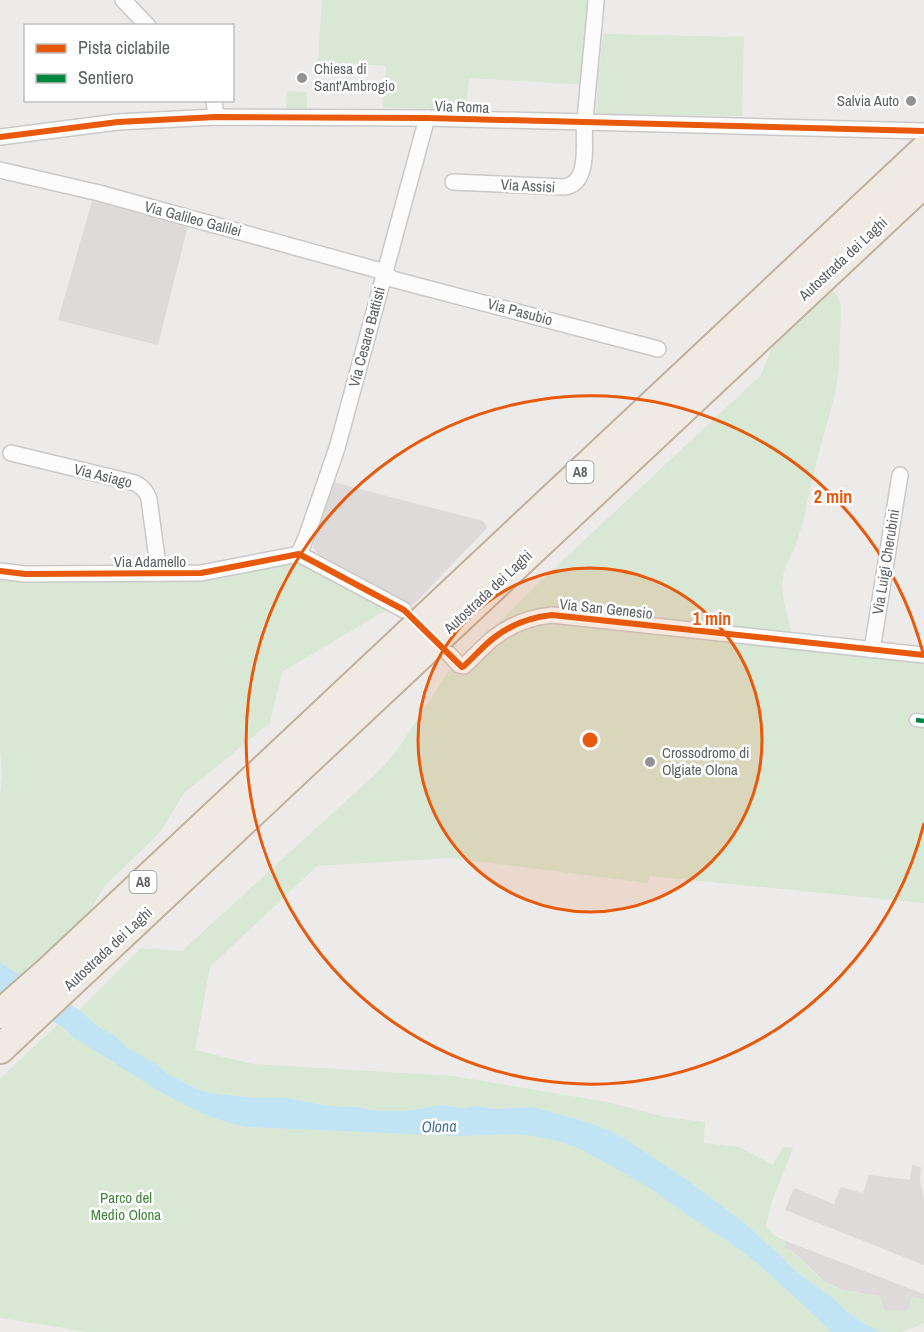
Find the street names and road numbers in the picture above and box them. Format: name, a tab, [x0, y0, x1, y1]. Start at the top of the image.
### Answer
street label: Via Roma	[434, 95, 490, 118]
street label: Via Assisi	[500, 174, 556, 197]
street label: Via Galileo Galilei	[142, 195, 244, 242]
street label: Autostrada dei Laghi	[793, 212, 892, 306]
street label: Via Cesare Battisti	[343, 284, 390, 389]
street label: Via Pasubio	[485, 293, 555, 330]
street label: Via Asiago	[72, 458, 135, 493]
road number: A8	[566, 461, 594, 483]
street label: Via Luigi Cherubini	[867, 508, 904, 616]
street label: Autostrada dei Laghi	[438, 545, 537, 639]
street label: Via Adamello	[114, 551, 186, 572]
street label: Via San Genesio	[558, 593, 654, 624]
road number: A8	[130, 871, 156, 893]
street label: Autostrada dei Laghi	[58, 902, 157, 996]

